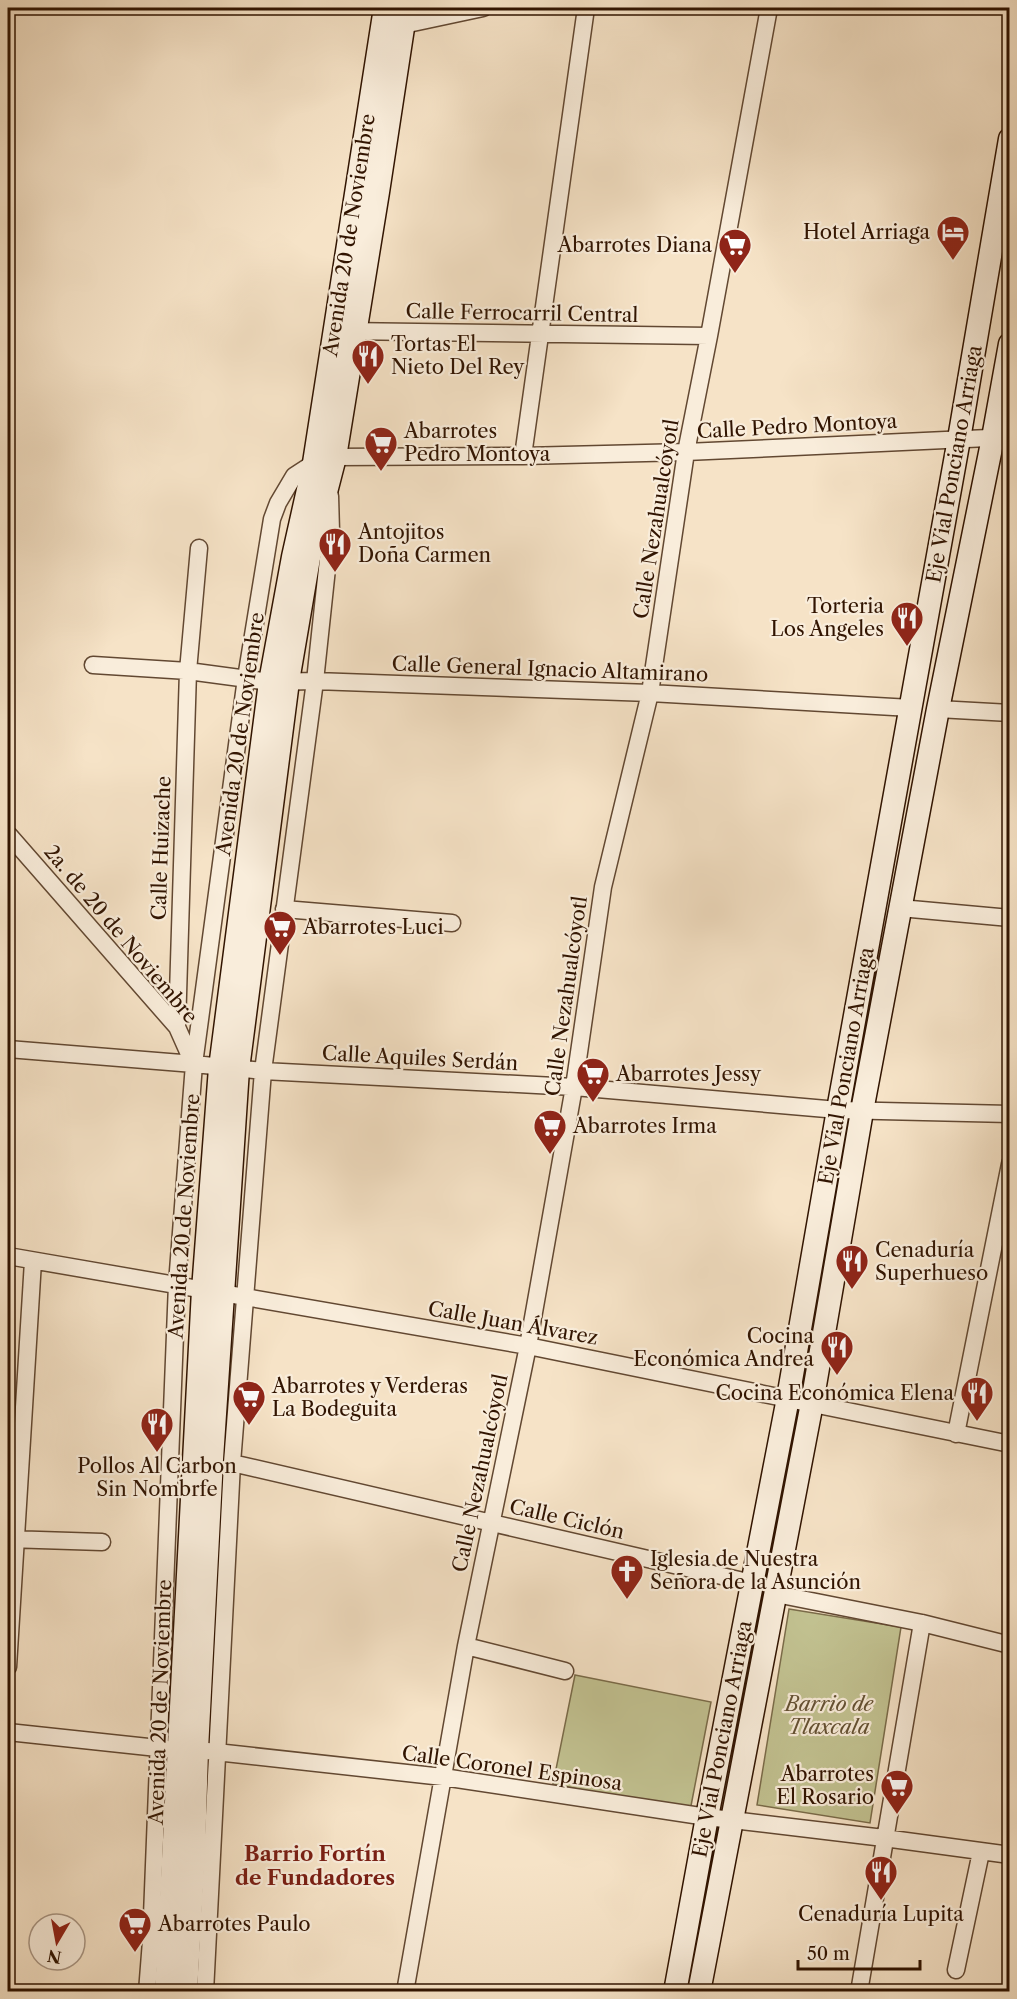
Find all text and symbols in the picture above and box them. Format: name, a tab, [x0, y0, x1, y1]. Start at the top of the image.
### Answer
street label: Avenida 20 de Noviembre	[318, 112, 380, 359]
hotel icon: Hotel Arriaga	[935, 214, 971, 261]
place label: Hotel Arriaga	[803, 220, 930, 244]
supermarket icon: Abarrotes Diana	[717, 227, 753, 274]
place label: Abarrotes Diana	[556, 233, 712, 257]
street label: Calle Ferrocarril Central	[405, 299, 639, 327]
place label: Tortas El Nieto Del Rey	[391, 332, 525, 379]
restaurant icon: Tortas El Nieto Del Rey	[350, 338, 386, 385]
street label: Eje Vial Ponciano Arriaga	[921, 343, 987, 585]
street label: Calle Pedro Montoya	[696, 409, 898, 443]
street label: Calle Nezahualcóyotl	[628, 417, 684, 621]
place label: Abarrotes Pedro Montoya	[403, 419, 551, 466]
supermarket icon: Abarrotes Pedro Montoya	[363, 425, 399, 472]
place label: Antojitos Doña Carmen	[357, 520, 492, 567]
restaurant icon: Antojitos Doña Carmen	[317, 526, 353, 573]
place label: Torteria Los Angeles	[771, 594, 884, 641]
restaurant icon: Torteria Los Angeles	[889, 600, 925, 647]
street label: Avenida 20 de Noviembre	[211, 611, 269, 858]
street label: Calle General Ignacio Altamirano	[391, 651, 709, 687]
street label: Calle Huizache	[146, 775, 176, 921]
street label: 2a. de 20 de Noviembre	[39, 840, 203, 1028]
street label: Calle Nezahualcóyotl	[540, 894, 592, 1098]
supermarket icon: Abarrotes Luci	[262, 909, 298, 956]
place label: Abarrotes Luci	[302, 915, 444, 939]
street label: Eje Vial Ponciano Arriaga	[813, 945, 879, 1187]
street label: Calle Aquiles Serdán	[321, 1041, 519, 1075]
supermarket icon: Abarrotes Jessy	[575, 1056, 611, 1103]
place label: Abarrotes Jessy	[615, 1062, 762, 1086]
street label: Avenida 20 de Noviembre	[163, 1093, 205, 1340]
supermarket icon: Abarrotes Irma	[532, 1108, 568, 1155]
place label: Abarrotes Irma	[572, 1114, 717, 1138]
place label: Cenaduría Superhueso	[875, 1238, 988, 1285]
restaurant icon: Cenaduría Superhueso	[834, 1243, 870, 1290]
street label: Calle Juan Álvarez	[426, 1295, 600, 1350]
place label: Cocina Económica Andrea	[633, 1324, 814, 1371]
restaurant icon: Cocina Económica Andrea	[819, 1329, 855, 1376]
street label: Calle Nezahualcóyotl	[447, 1372, 513, 1574]
place label: Abarrotes y Verderas La Bodeguita	[271, 1374, 468, 1421]
restaurant icon: Cocina Económica Elena	[959, 1375, 995, 1422]
supermarket icon: Abarrotes y Verderas La Bodeguita	[231, 1379, 267, 1426]
place label: Cocina Económica Elena	[715, 1381, 954, 1405]
restaurant icon: Pollos Al Carbon Sin Nombrfe	[139, 1406, 175, 1453]
place label: Pollos Al Carbon Sin Nombrfe	[77, 1454, 237, 1501]
street label: Calle Ciclón	[507, 1494, 627, 1544]
place label: Iglesia de Nuestra Señora de la Asunción	[650, 1547, 861, 1594]
church icon: Iglesia de Nuestra Señora de la Asunción	[609, 1553, 645, 1600]
street label: Avenida 20 de Noviembre	[144, 1579, 176, 1826]
street label: Eje Vial Ponciano Arriaga	[687, 1618, 757, 1859]
park label: Barrio de Tlaxcala	[783, 1692, 874, 1739]
street label: Calle Coronel Espinosa	[400, 1741, 624, 1795]
place label: Abarrotes El Rosario	[776, 1762, 874, 1809]
supermarket icon: Abarrotes El Rosario	[879, 1768, 915, 1815]
district label: Barrio Fortín de Fundadores	[235, 1841, 395, 1890]
restaurant icon: Cenaduría Lupita	[863, 1854, 899, 1901]
place label: Cenaduría Lupita	[798, 1902, 964, 1926]
supermarket icon: Abarrotes Paulo	[117, 1906, 153, 1953]
north arrow	[27, 1912, 87, 1972]
place label: Abarrotes Paulo	[157, 1912, 311, 1936]
scale bar	[798, 1933, 920, 1971]
text: 50 m	[807, 1943, 850, 1965]
text: N	[46, 1946, 63, 1968]

